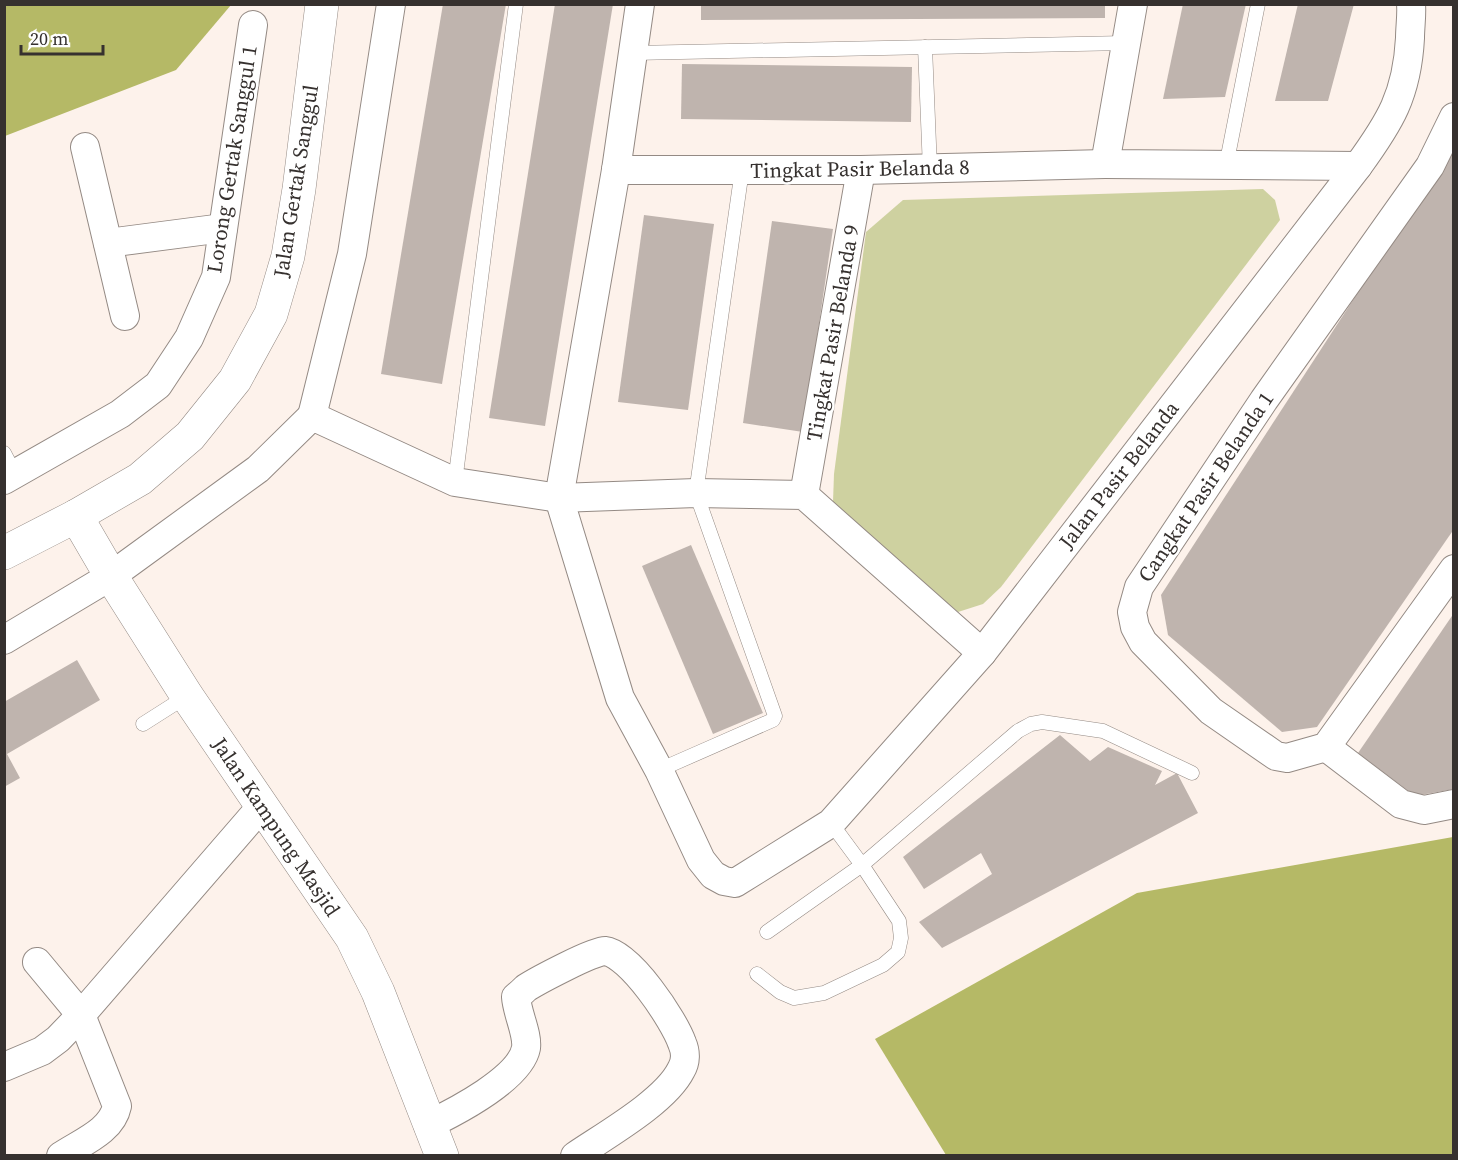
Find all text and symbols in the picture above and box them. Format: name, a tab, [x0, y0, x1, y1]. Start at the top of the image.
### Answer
scale bar	[21, 18, 104, 56]
text: 20 m	[30, 26, 68, 51]
street label: Lorong Gertak Sanggul 1	[199, 43, 264, 275]
street label: Jalan Gertak Sanggul	[266, 83, 325, 280]
street label: Tingkat Pasir Belanda 8	[750, 152, 970, 185]
street label: Tingkat Pasir Belanda 9	[799, 222, 866, 443]
street label: Cangkat Pasir Belanda 1	[1131, 386, 1280, 588]
street label: Jalan Pasir Belanda	[1051, 395, 1186, 555]
street label: Jalan Kampung Masjid	[205, 731, 347, 922]

